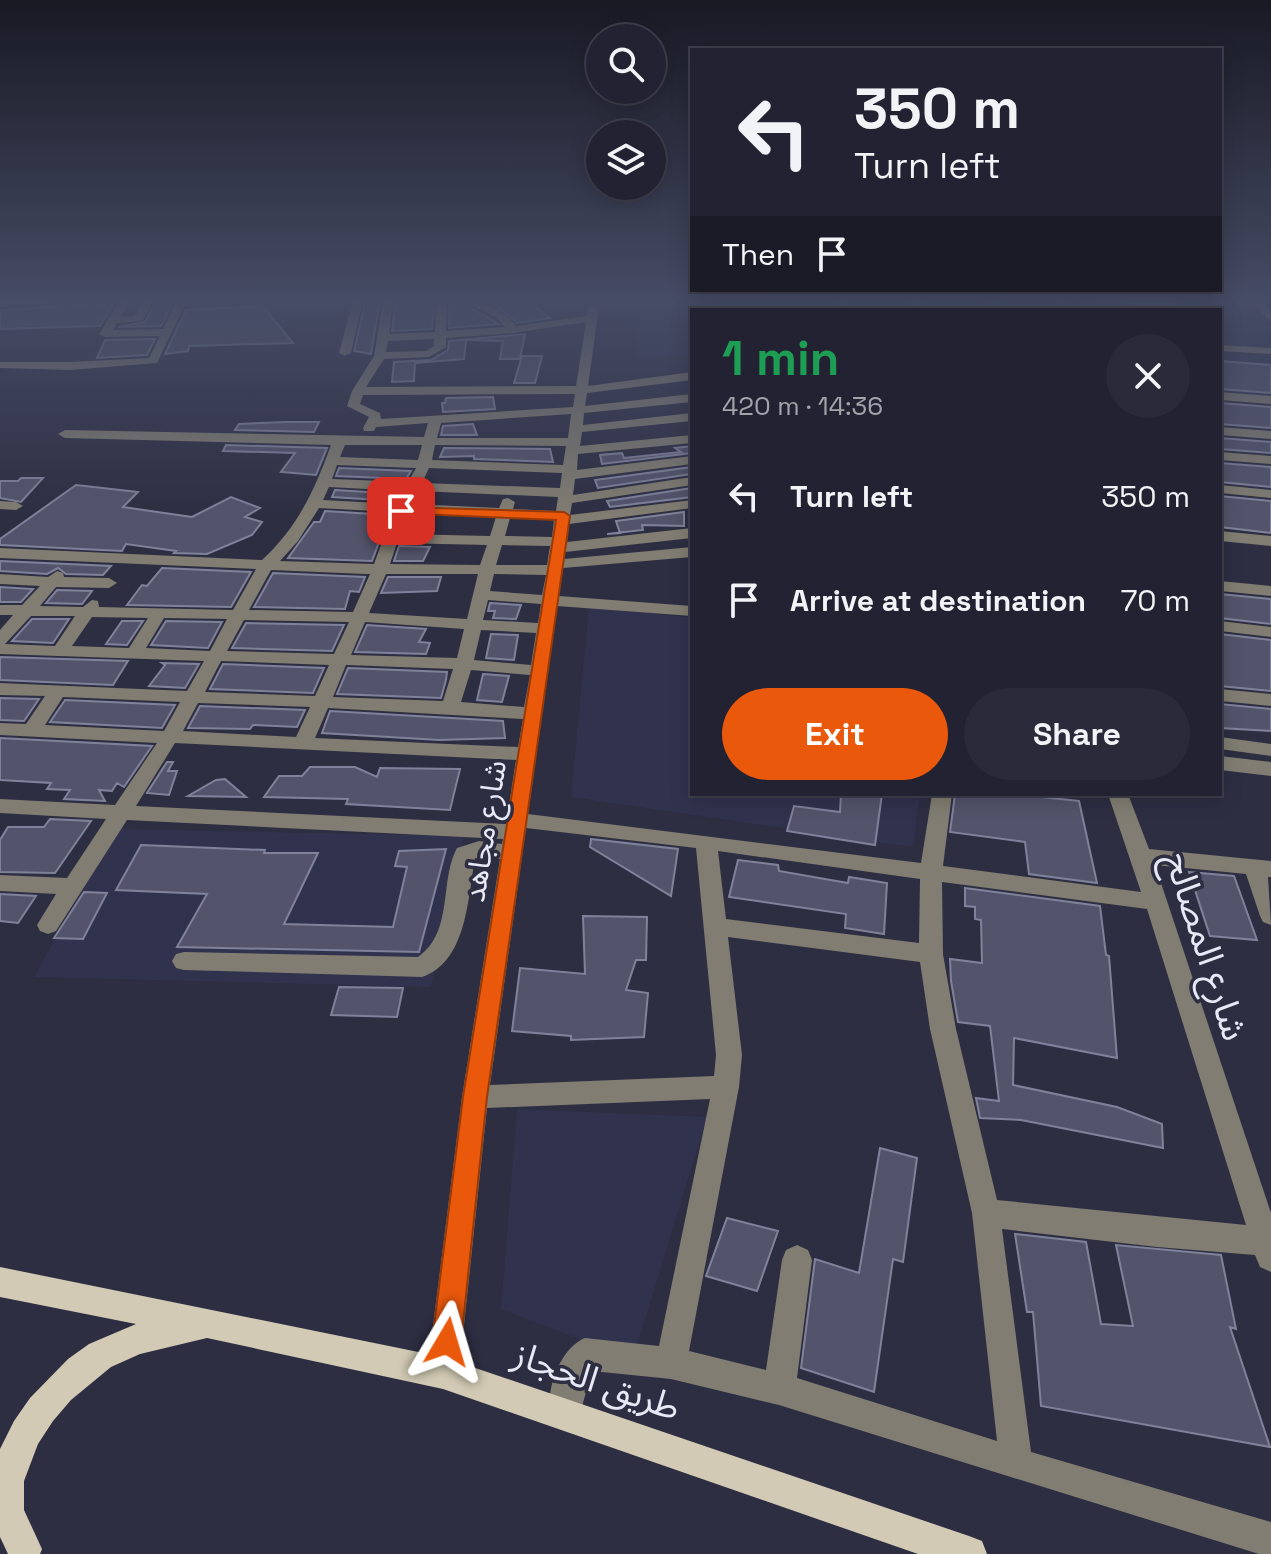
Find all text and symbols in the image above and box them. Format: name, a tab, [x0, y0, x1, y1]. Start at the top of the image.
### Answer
map controls	[586, 24, 666, 200]
button: search	[586, 24, 666, 104]
text: 350 m	[854, 73, 1020, 144]
icon: left	[722, 80, 826, 184]
button: layers	[586, 120, 666, 200]
text: Turn left	[854, 143, 1001, 189]
icon: arrive	[810, 232, 854, 276]
text: Then	[722, 235, 794, 274]
text: 1 min	[722, 328, 839, 389]
button: close	[1106, 334, 1190, 418]
text: 420 m · 14:36	[722, 389, 883, 423]
icon: left	[722, 474, 766, 518]
pin	[367, 477, 435, 545]
text: Turn left	[790, 477, 913, 516]
text: 350 m	[1101, 477, 1190, 516]
icon: arrive	[379, 489, 423, 533]
icon: arrive	[722, 578, 766, 622]
text: Arrive at destination	[790, 581, 1086, 620]
text: 70 m	[1121, 581, 1190, 620]
button: Exit	[722, 688, 948, 780]
button: Share	[964, 688, 1190, 780]
street label: شارع مجاهد	[454, 757, 518, 905]
street label: شارع المصالح	[1151, 846, 1258, 1047]
position arrow	[405, 1300, 489, 1384]
street label: طريق الحجاز	[506, 1331, 686, 1431]

